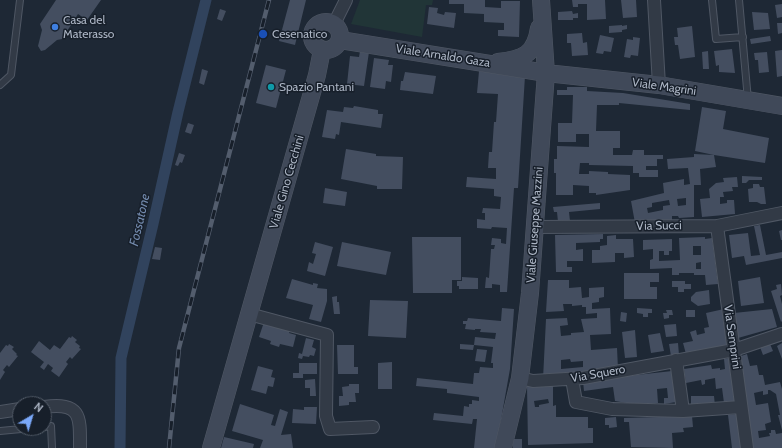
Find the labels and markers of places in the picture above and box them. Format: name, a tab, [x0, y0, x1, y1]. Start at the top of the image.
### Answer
place label: Casa del Materasso	[63, 13, 114, 41]
marker: Casa del Materasso	[50, 22, 60, 32]
place label: Cesenatico	[272, 27, 327, 41]
marker: Cesenatico	[257, 28, 269, 40]
place label: Spazio Pantani	[279, 80, 354, 94]
marker: Spazio Pantani	[266, 82, 276, 92]

